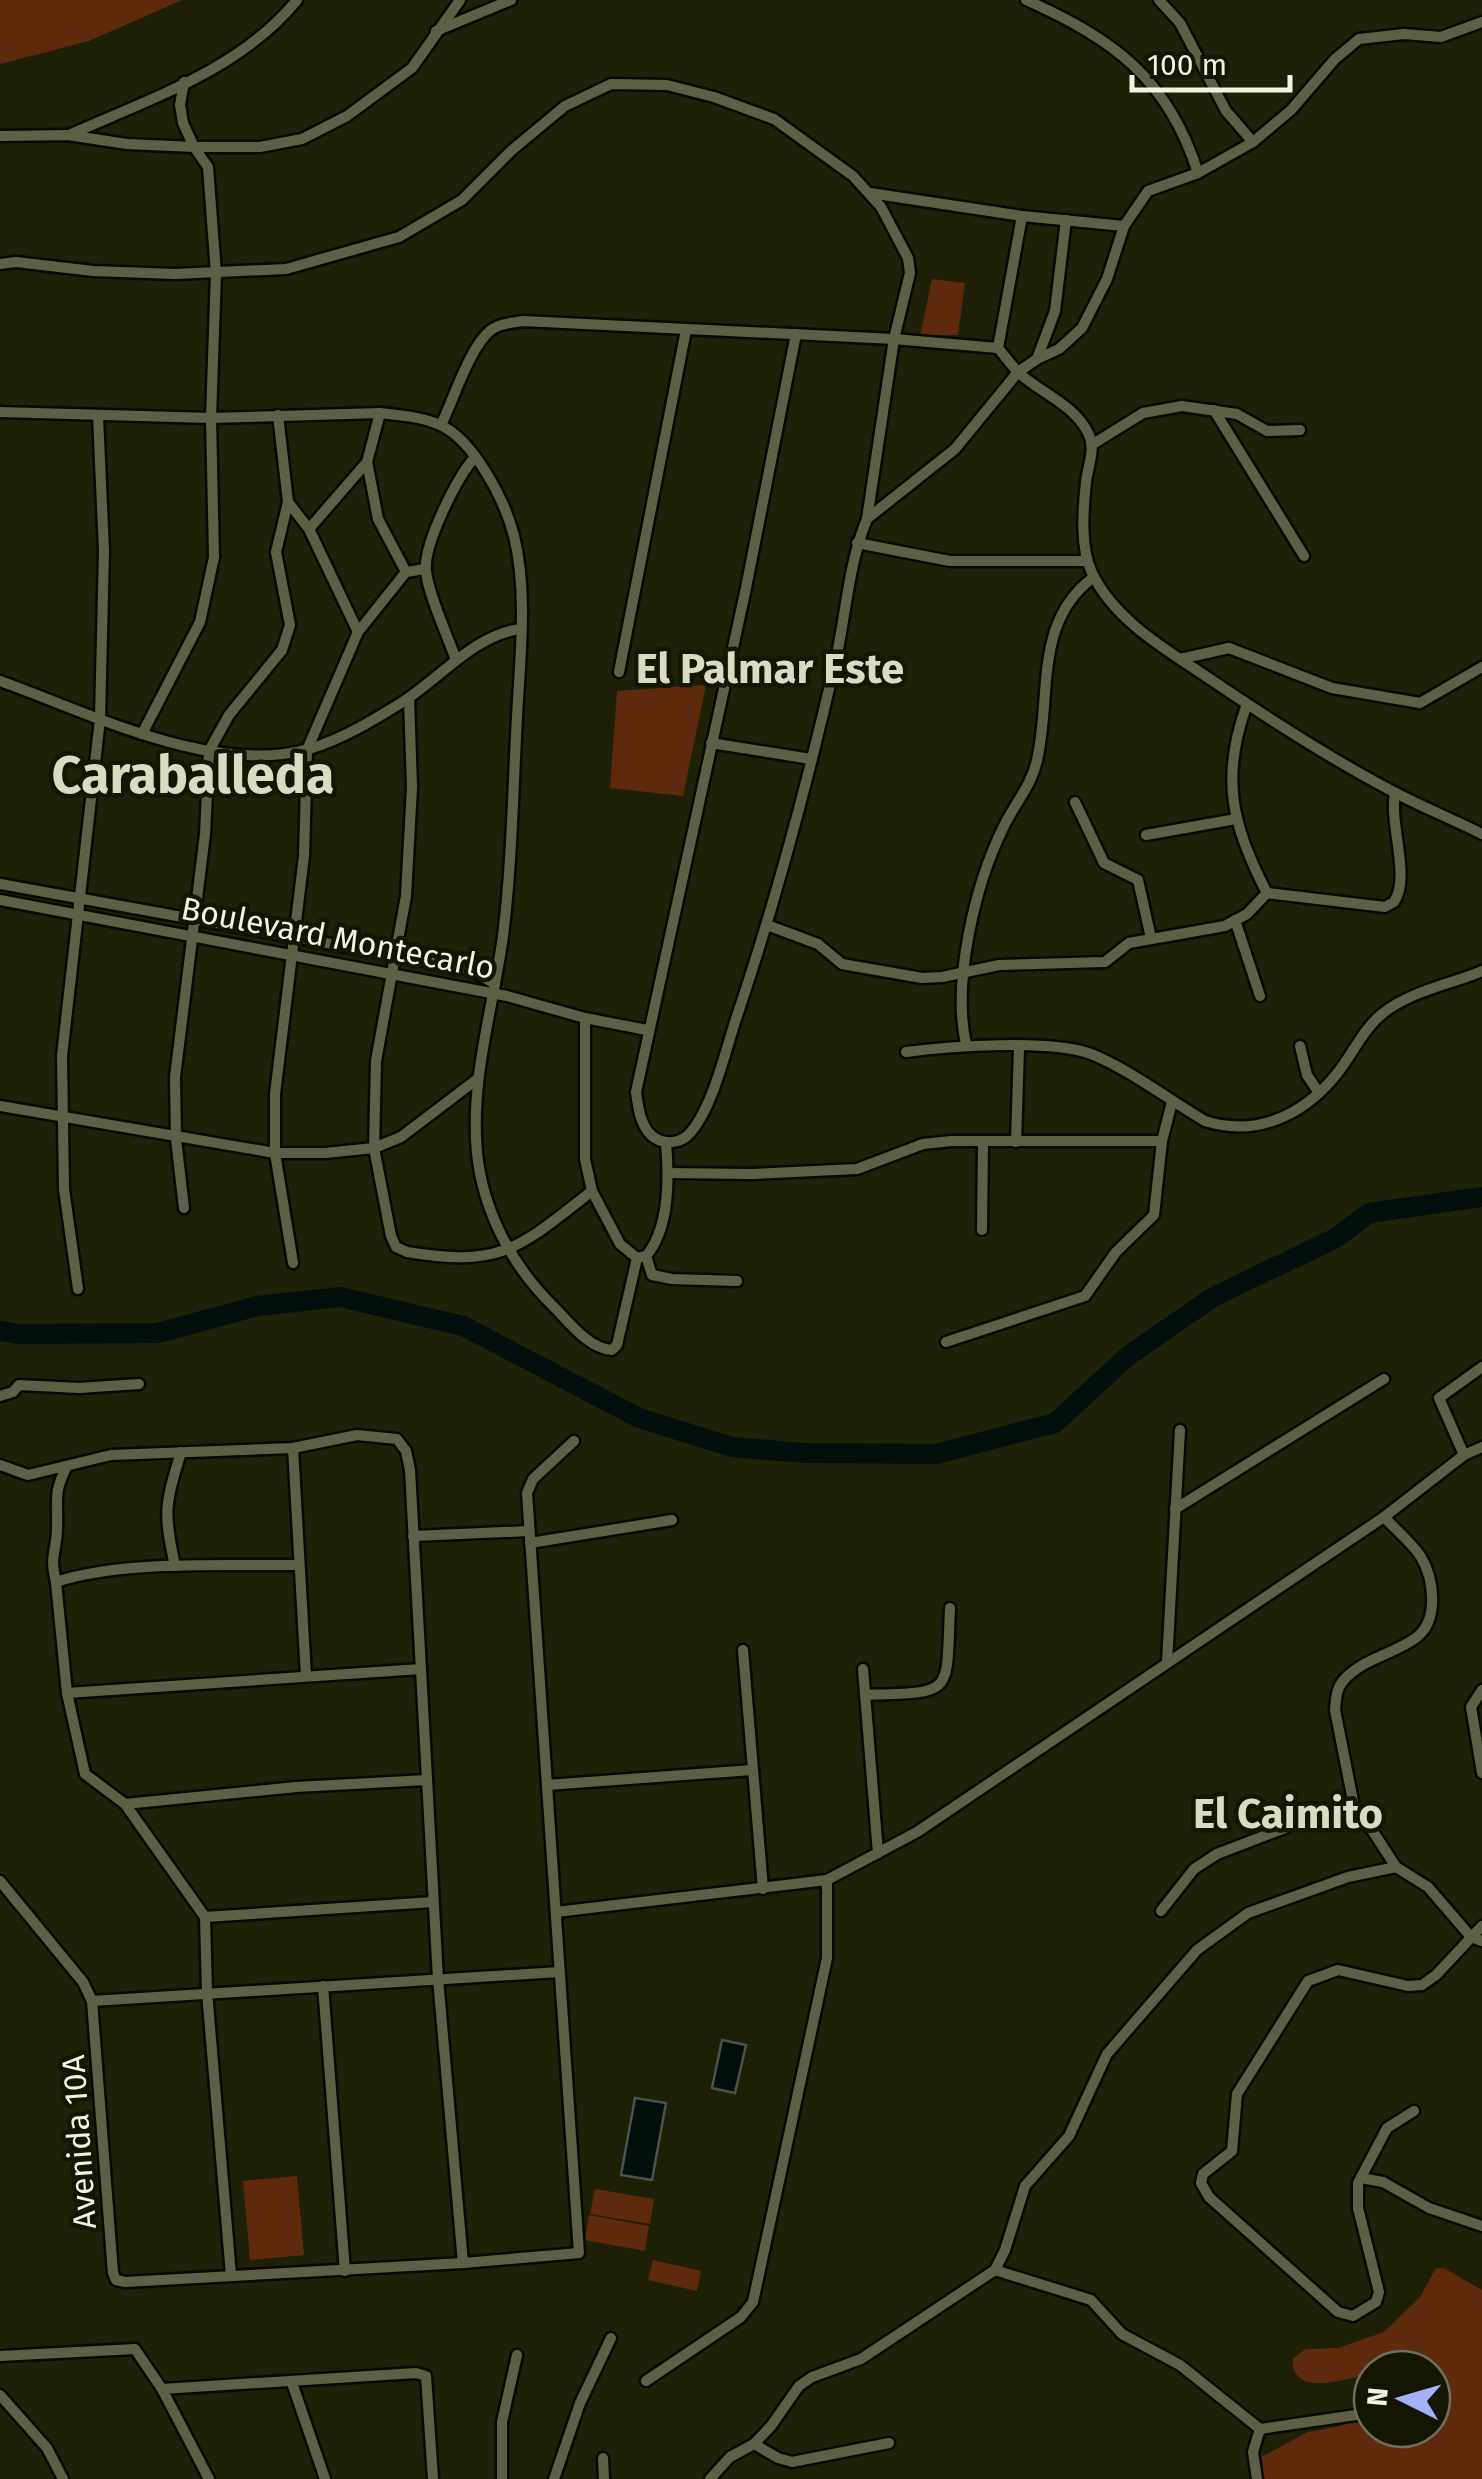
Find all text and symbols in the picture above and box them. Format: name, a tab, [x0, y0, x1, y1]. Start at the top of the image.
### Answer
scale bar	[1132, 30, 1290, 92]
text: 100 m	[1147, 47, 1227, 83]
district label: El Palmar Este	[636, 644, 904, 694]
district label: Caraballeda	[52, 744, 334, 807]
street label: Boulevard Montecarlo	[178, 889, 498, 987]
district label: El Caimito	[1193, 1789, 1383, 1839]
street label: Avenida 10A	[54, 2053, 104, 2230]
north arrow	[1352, 2349, 1452, 2449]
text: N	[1360, 2386, 1395, 2408]

